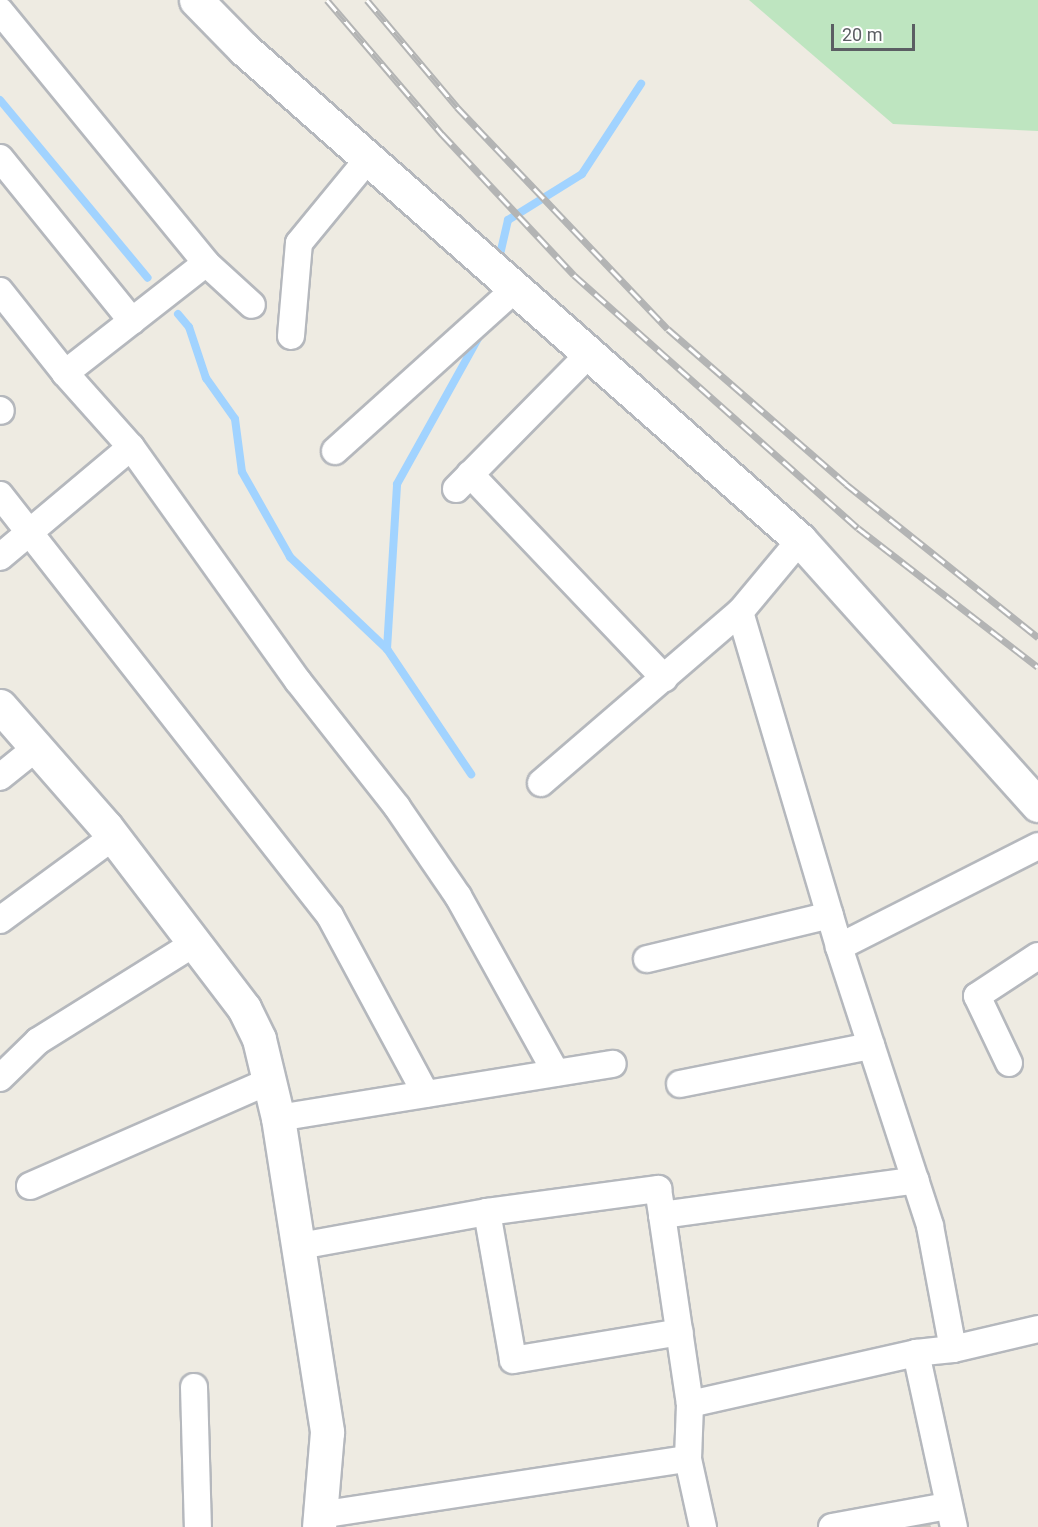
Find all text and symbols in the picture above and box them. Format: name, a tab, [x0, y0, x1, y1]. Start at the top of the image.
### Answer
scale bar	[834, 12, 918, 50]
text: 20 m	[842, 24, 882, 45]

